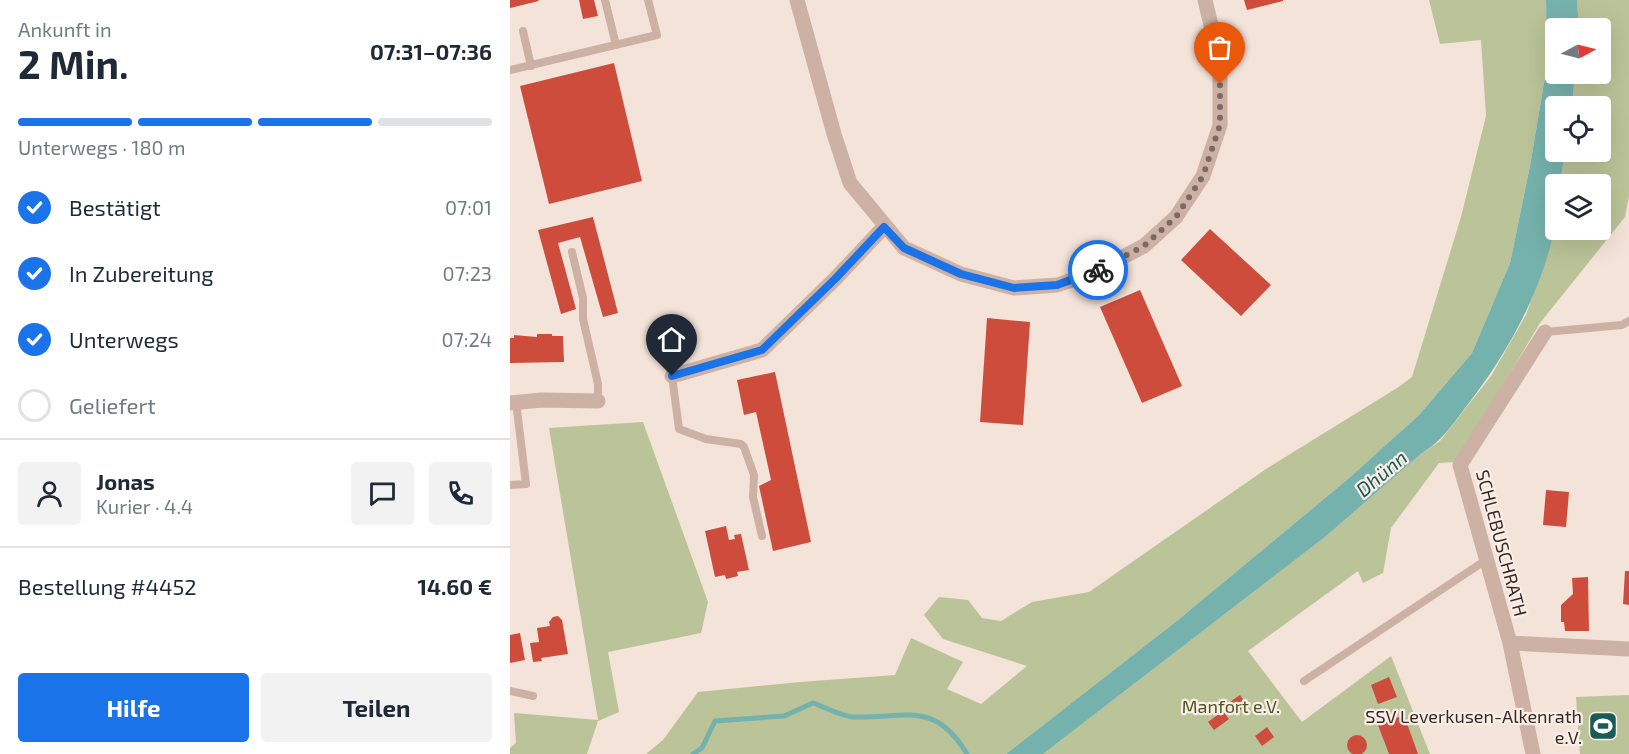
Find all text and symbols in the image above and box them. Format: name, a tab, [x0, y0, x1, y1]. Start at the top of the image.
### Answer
text: Ankunft in	[18, 17, 112, 41]
north arrow	[1545, 18, 1611, 84]
map controls	[1545, 18, 1611, 240]
pin	[1194, 22, 1245, 84]
icon: bag	[1203, 31, 1236, 64]
text: 07:31–07:36	[370, 38, 492, 64]
text: 2 Min.	[18, 40, 129, 87]
button: locate	[1545, 96, 1611, 162]
text: Unterwegs · 180 m	[18, 135, 186, 159]
button: layers	[1545, 174, 1611, 240]
icon: check	[18, 191, 51, 224]
text: Bestätigt	[69, 194, 161, 220]
text: 07:01	[445, 195, 492, 219]
courier	[1068, 240, 1128, 300]
icon: bike	[1082, 254, 1115, 287]
icon: check	[18, 257, 51, 290]
text: In Zubereitung	[69, 260, 214, 286]
text: 07:23	[443, 261, 492, 285]
pin	[646, 314, 697, 376]
icon: check	[18, 323, 51, 356]
icon: home	[655, 323, 688, 356]
text: Unterwegs	[69, 326, 179, 352]
text: 07:24	[441, 327, 492, 351]
text: Geliefert	[69, 392, 156, 418]
water label: Dhünn	[1351, 445, 1411, 501]
button: person	[18, 462, 81, 525]
button: chat	[351, 462, 414, 525]
button: phone	[429, 462, 492, 525]
street label: SCHLEBUSCHRATH	[1472, 467, 1532, 619]
text: Jonas	[96, 468, 155, 494]
text: Kurier · 4.4	[96, 494, 193, 518]
text: Bestellung #4452	[18, 573, 197, 599]
text: 14.60 €	[417, 573, 492, 599]
button: Hilfe	[18, 673, 249, 742]
button: Teilen	[261, 673, 492, 742]
park label: Manfort e.V.	[1182, 695, 1280, 717]
place label: SSV Leverkusen-Alkenrath e.V.	[1365, 705, 1582, 748]
sports icon: SSV Leverkusen-Alkenrath e.V.	[1587, 710, 1619, 742]

